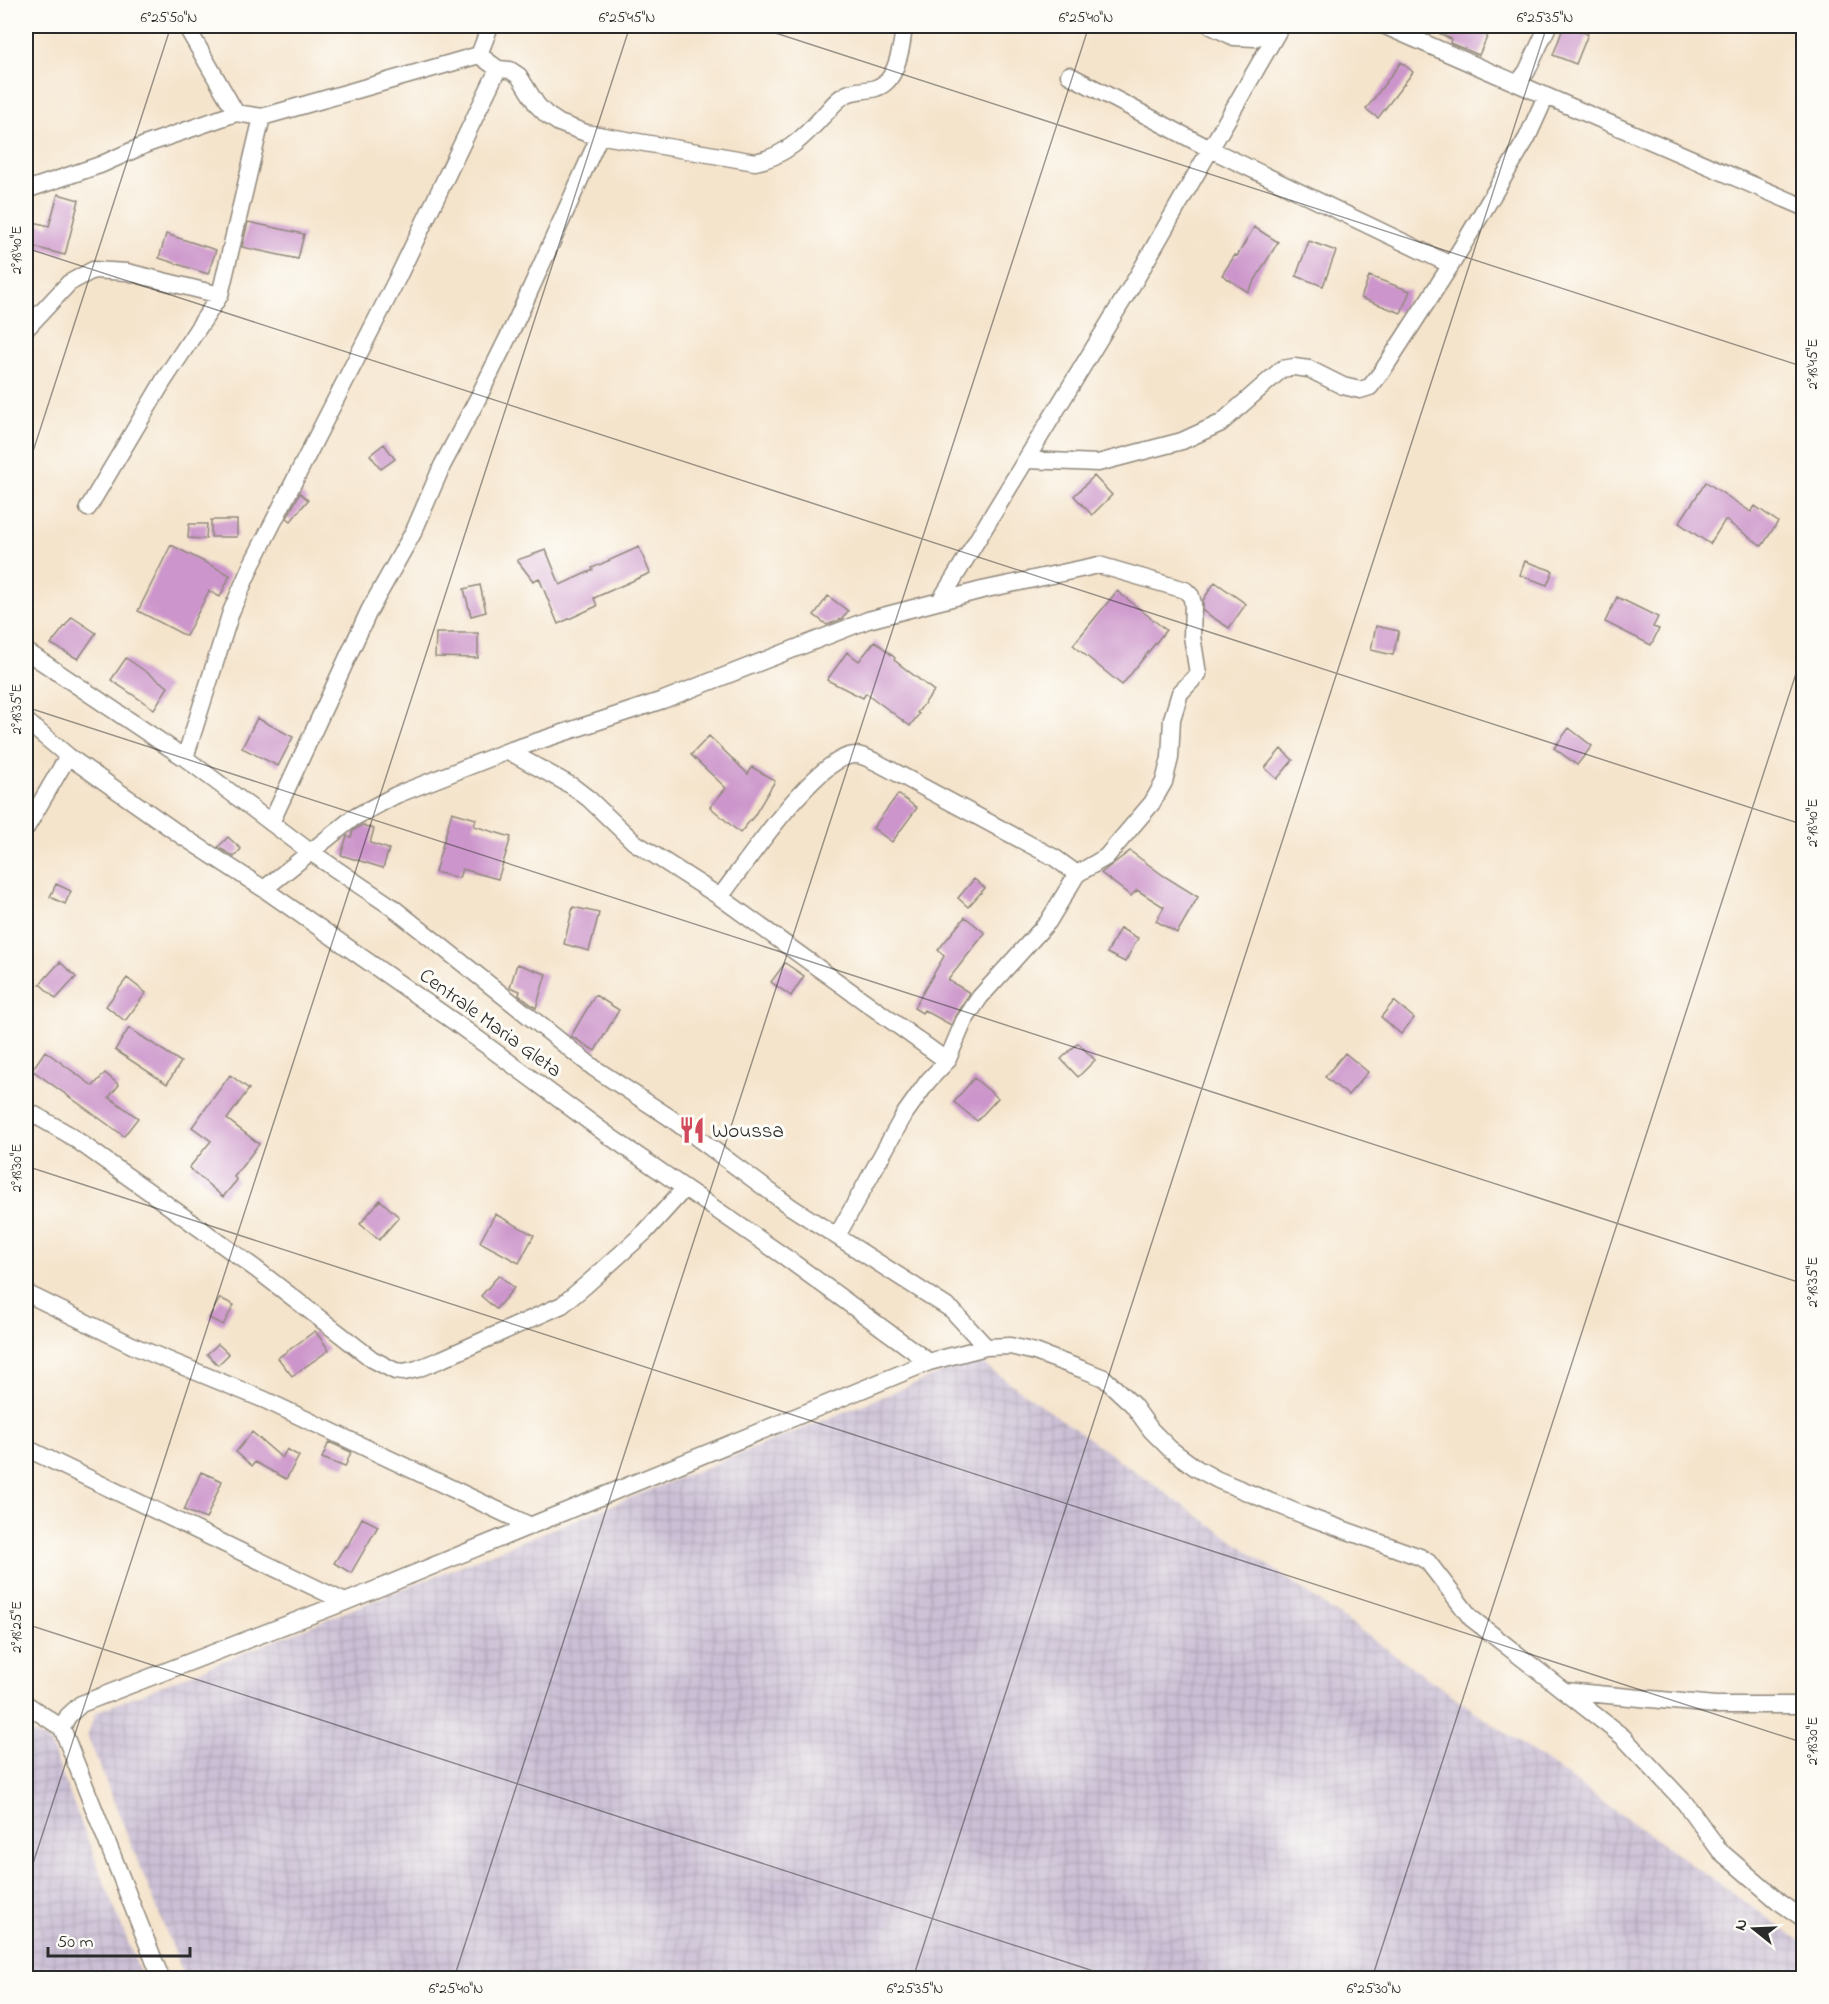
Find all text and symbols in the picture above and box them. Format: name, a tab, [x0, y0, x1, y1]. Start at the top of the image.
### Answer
text: 6°25'50"N	[141, 7, 197, 29]
text: 6°25'45"N	[599, 7, 655, 29]
text: 6°25'40"N	[1059, 7, 1113, 29]
text: 6°25'35"N	[1517, 7, 1573, 29]
text: 2°18'40"E	[6, 226, 28, 274]
text: 2°18'45"E	[1802, 339, 1824, 389]
text: 2°18'35"E	[6, 684, 28, 734]
text: 2°18'40"E	[1802, 799, 1824, 847]
street label: Centrale Maria Gleta	[412, 962, 567, 1086]
restaurant icon: Woussa	[677, 1115, 707, 1145]
place label: Woussa	[712, 1117, 784, 1147]
text: 2°18'30"E	[6, 1144, 28, 1192]
text: 2°18'35"E	[1802, 1257, 1824, 1307]
text: 2°18'25"E	[6, 1601, 28, 1653]
text: 2°18'30"E	[1802, 1717, 1824, 1765]
north arrow	[1724, 1899, 1784, 1959]
text: N	[1729, 1916, 1755, 1934]
scale bar	[48, 1920, 190, 1958]
text: 50 m	[57, 1930, 94, 1956]
text: 6°25'40"N	[429, 1978, 483, 2000]
text: 6°25'35"N	[887, 1978, 943, 2000]
text: 6°25'30"N	[1347, 1978, 1401, 2000]

